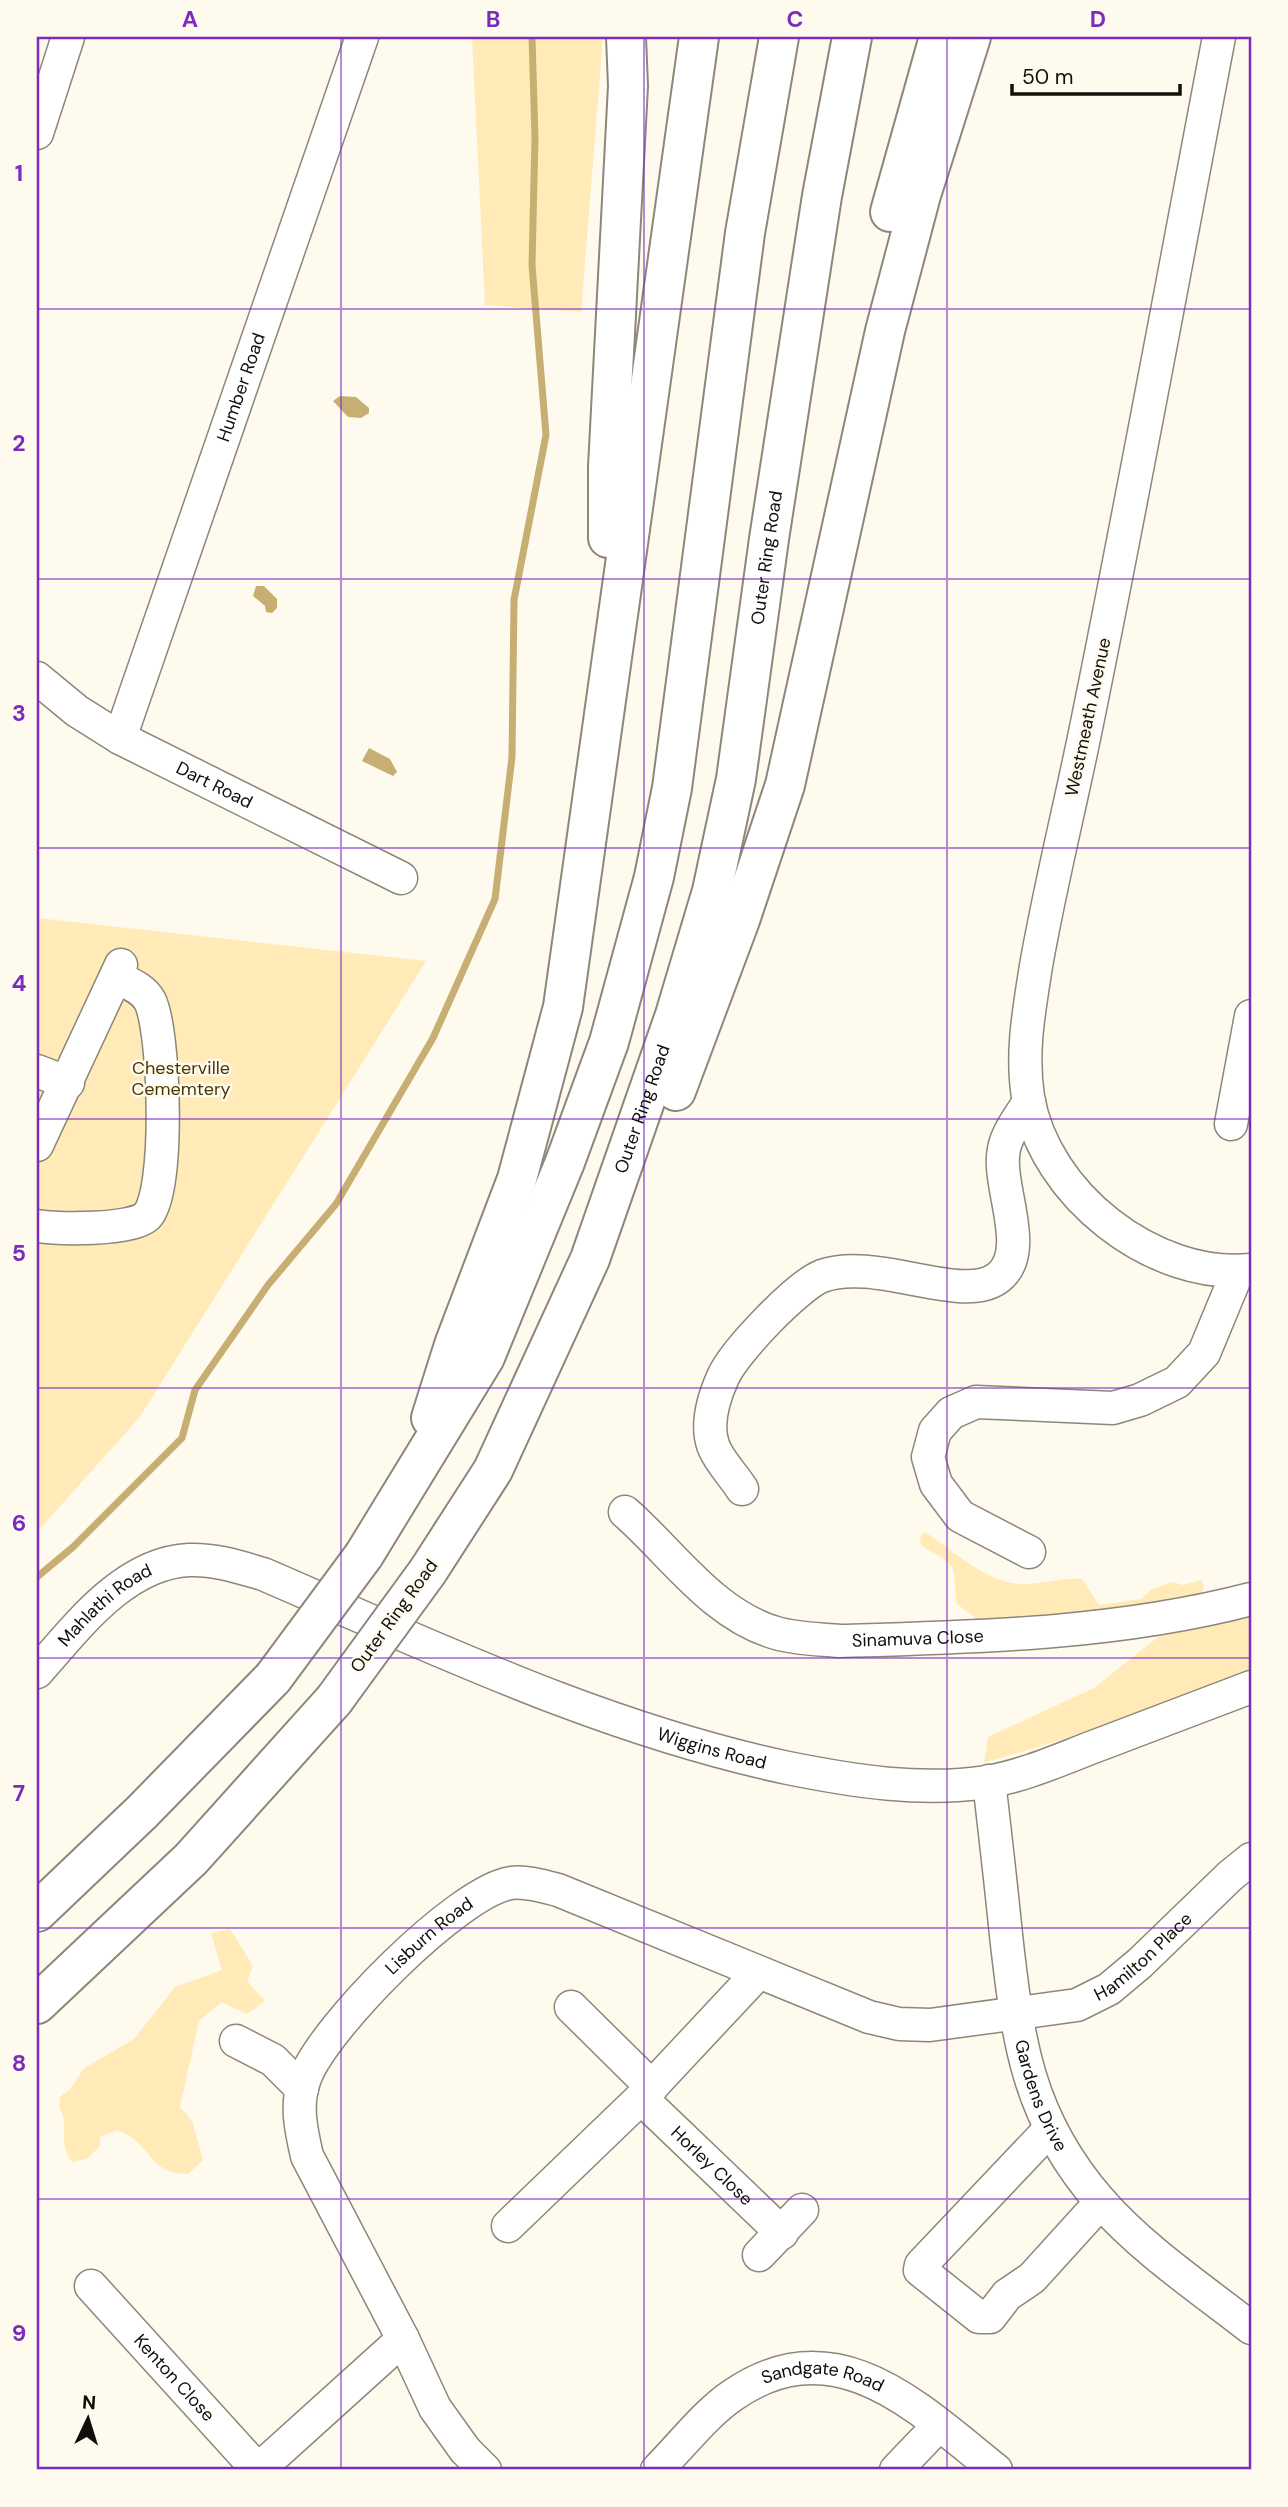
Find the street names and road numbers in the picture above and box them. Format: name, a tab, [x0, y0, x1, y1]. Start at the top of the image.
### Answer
street label: Humber Road	[211, 330, 271, 445]
street label: Outer Ring Road	[745, 489, 788, 626]
street label: Westmeath Avenue	[1059, 635, 1117, 799]
street label: Dart Road	[172, 756, 257, 814]
street label: Outer Ring Road	[609, 1042, 676, 1177]
street label: Outer Ring Road	[345, 1554, 443, 1678]
street label: Mahlathi Road	[52, 1558, 156, 1652]
street label: Sinamuva Close	[852, 1624, 984, 1653]
street label: Wiggins Road	[654, 1722, 769, 1775]
street label: Lisburn Road	[380, 1892, 478, 1980]
street label: Hamilton Place	[1090, 1907, 1197, 2007]
street label: Gardens Drive	[1009, 2037, 1073, 2156]
street label: Horley Close	[665, 2121, 758, 2211]
street label: Kenton Close	[128, 2329, 220, 2427]
street label: Sandgate Road	[758, 2356, 888, 2398]

